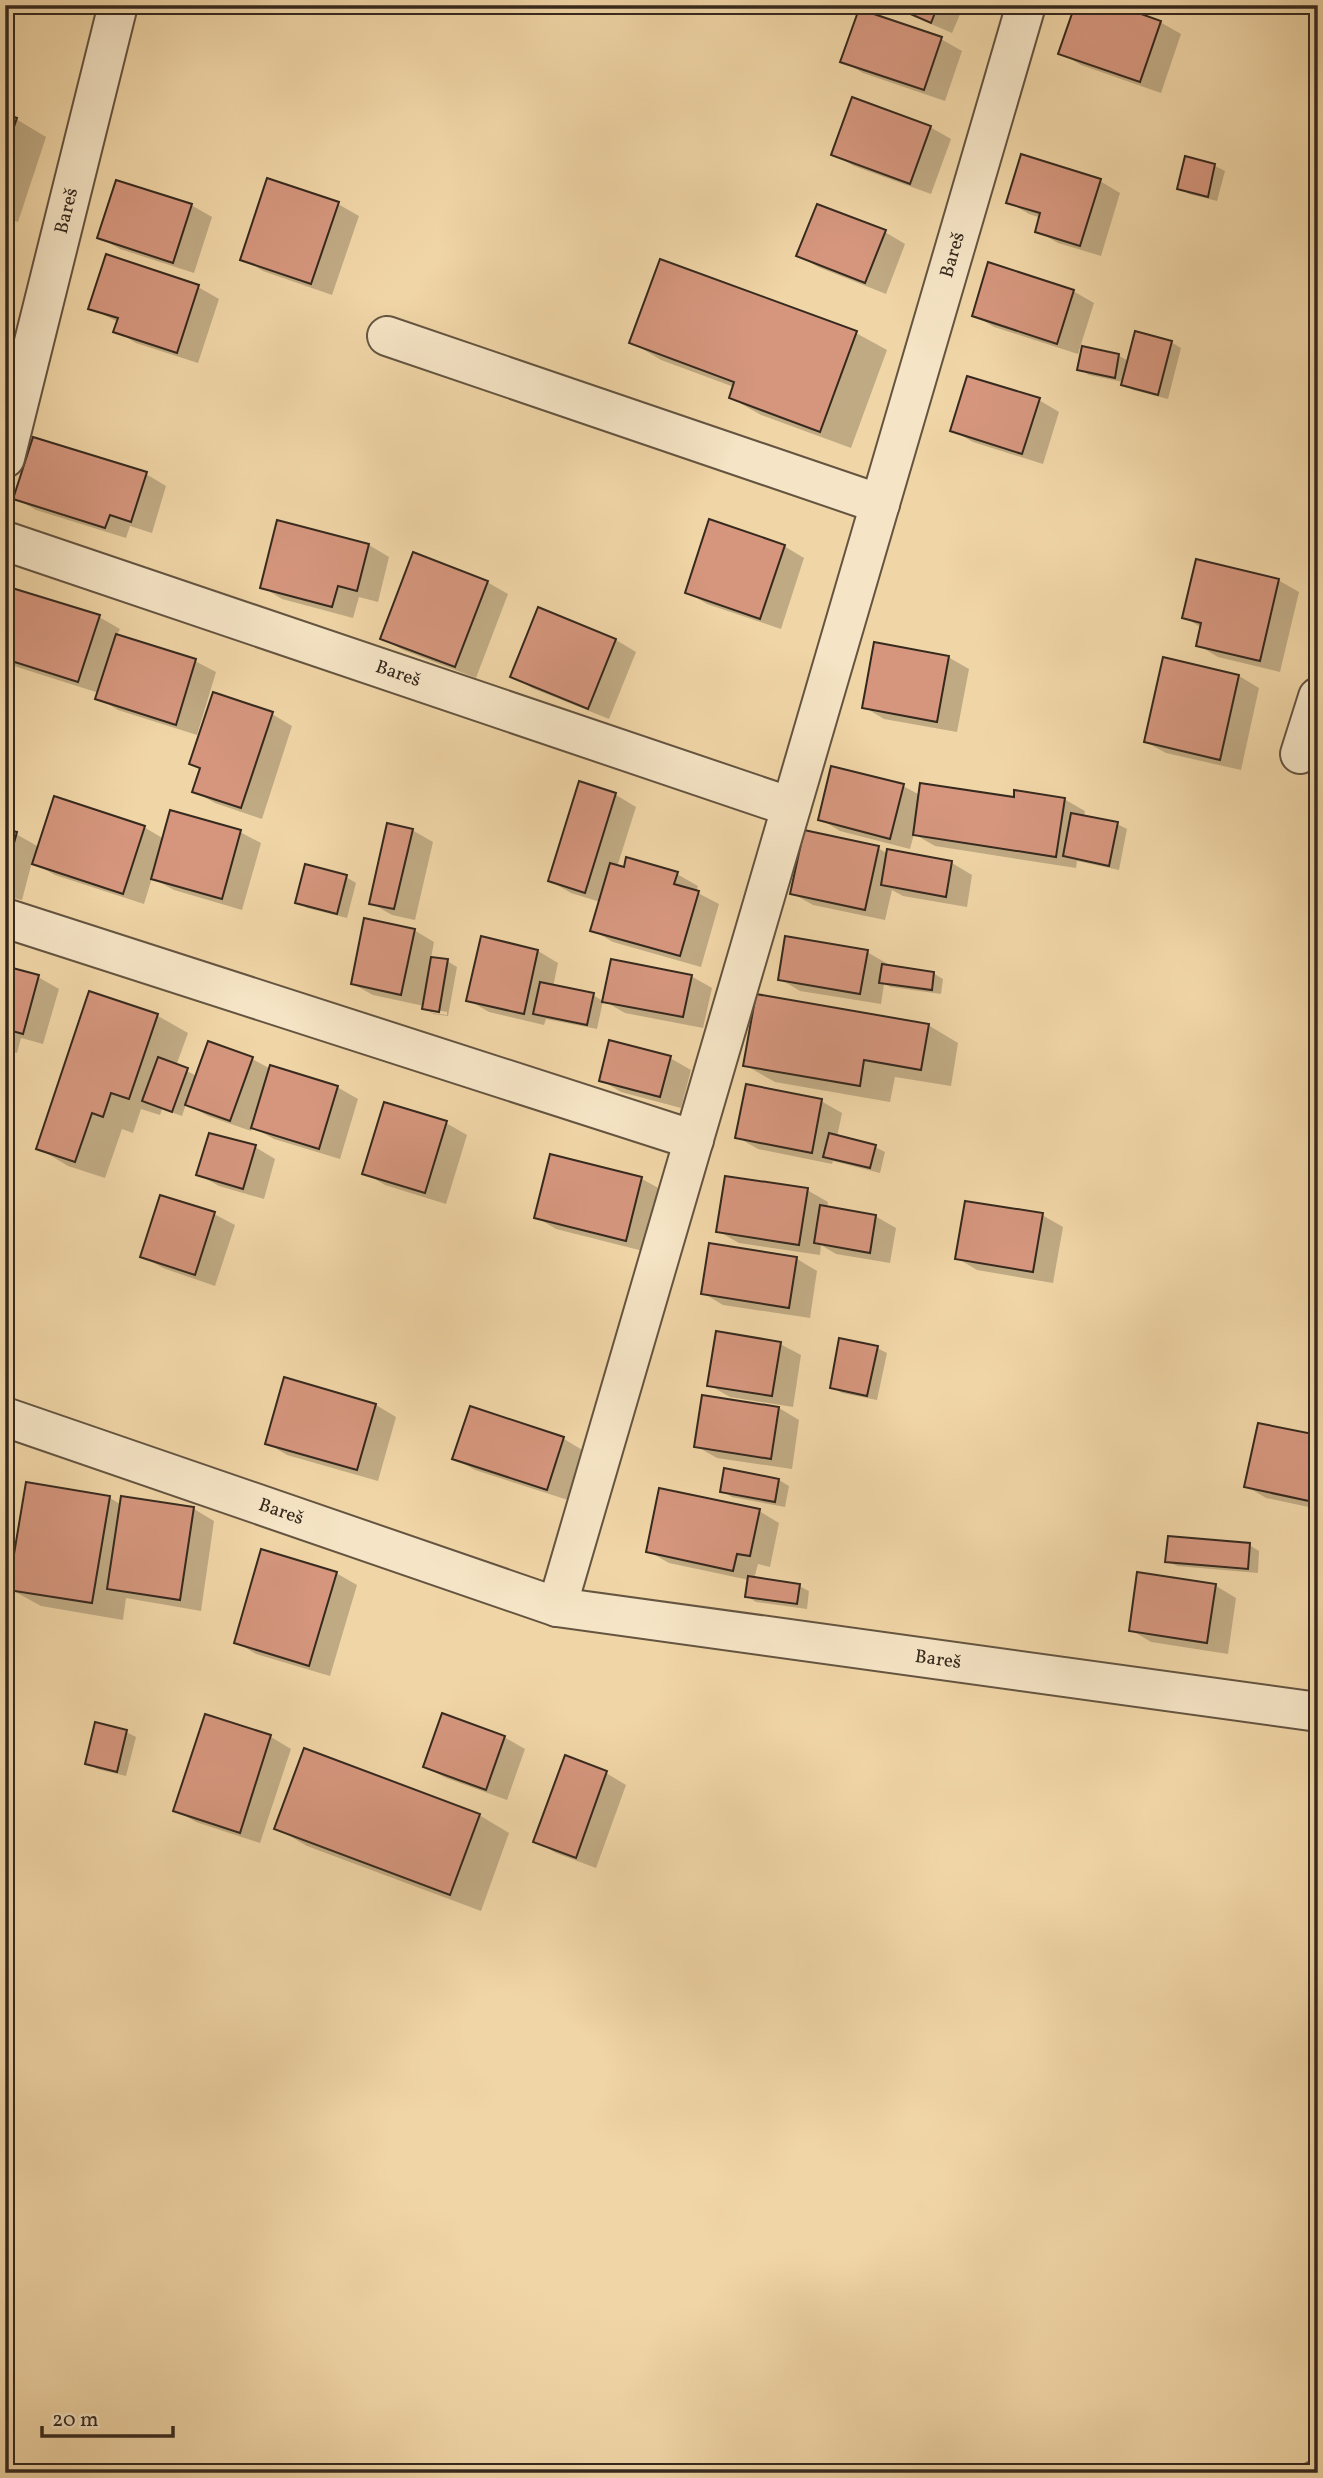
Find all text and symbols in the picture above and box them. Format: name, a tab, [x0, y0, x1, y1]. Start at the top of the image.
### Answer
street label: Bareš	[49, 185, 85, 237]
street label: Bareš	[934, 229, 972, 281]
street label: Bareš	[372, 654, 424, 694]
street label: Bareš	[255, 1492, 307, 1532]
street label: Bareš	[913, 1644, 963, 1676]
scale bar	[42, 2394, 173, 2438]
text: 20 m	[52, 2406, 98, 2435]

